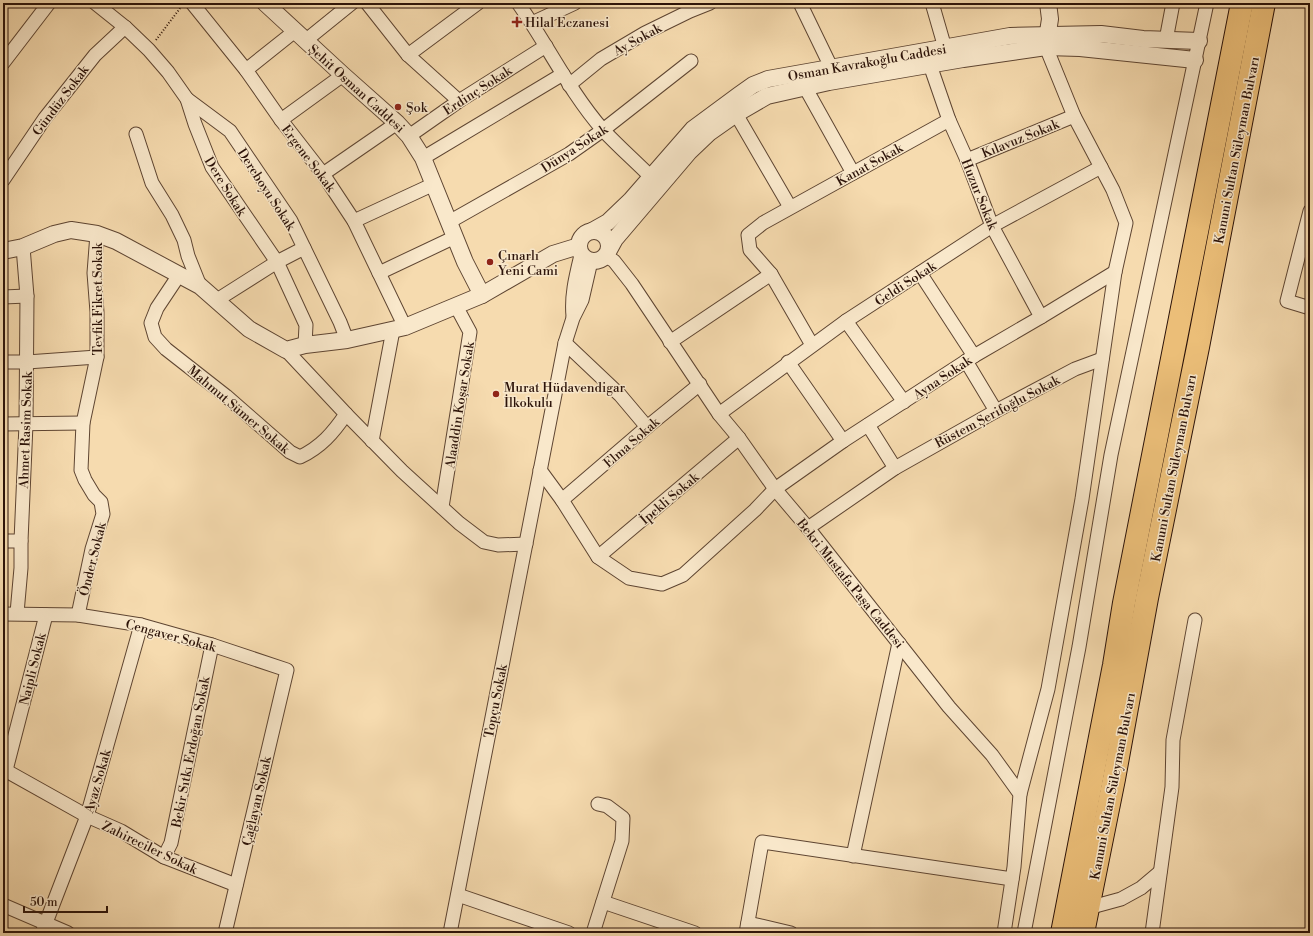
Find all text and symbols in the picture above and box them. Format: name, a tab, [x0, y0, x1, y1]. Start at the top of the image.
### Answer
place label: Hilal Eczanesi	[525, 15, 609, 31]
marker: Hilal Eczanesi	[512, 17, 522, 27]
street label: Ay Sokak	[610, 20, 665, 60]
street label: Şehit Osman Caddesi	[305, 41, 408, 136]
street label: Osman Kavrakoğlu Caddesi	[787, 41, 948, 85]
street label: Kanuni Sultan Süleyman Bulvarı	[1211, 55, 1263, 245]
street label: Gündüz Sokak	[29, 61, 93, 139]
street label: Erdinç Sokak	[440, 62, 516, 119]
place label: Şok	[406, 100, 429, 116]
marker: Şok	[393, 102, 403, 112]
street label: Kılavuz Sokak	[979, 116, 1063, 162]
street label: Dünya Sokak	[538, 121, 612, 176]
street label: Ergene Sokak	[278, 122, 339, 196]
street label: Kanat Sokak	[833, 139, 907, 190]
street label: Dereboyu Sokak	[234, 145, 299, 235]
street label: Dere Sokak	[201, 154, 250, 220]
street label: Huzur Sokak	[958, 157, 1001, 233]
street label: Tevfik Fikret Sokak	[90, 242, 106, 355]
place label: Çınarlı Yeni Cami	[497, 248, 558, 279]
marker: Çınarlı Yeni Cami	[485, 257, 495, 267]
street label: Geldi Sokak	[872, 257, 940, 310]
street label: Alaaddin Koşar Sokak	[442, 340, 478, 471]
street label: Ayna Sokak	[910, 352, 976, 404]
street label: Mahmut Sümer Sokak	[184, 362, 294, 458]
street label: Ahmet Rasim Sokak	[16, 370, 36, 490]
street label: Rüstem Şerifoğlu Sokak	[932, 372, 1064, 452]
street label: Kanuni Sultan Süleyman Bulvarı	[1148, 373, 1200, 563]
place label: Murat Hüdavendigar İlkokulu	[504, 380, 626, 411]
marker: Murat Hüdavendigar İlkokulu	[491, 389, 501, 399]
street label: Elma Sokak	[600, 413, 664, 471]
street label: İpekli Sokak	[636, 468, 703, 528]
street label: Bekri Mustafa Paşa Caddesi	[792, 515, 907, 652]
street label: Önder Sokak	[75, 519, 110, 598]
street label: Cengaver Sokak	[124, 616, 219, 656]
street label: Naipli Sokak	[16, 630, 50, 707]
street label: Topçu Sokak	[481, 662, 511, 739]
street label: Bekir Sıtkı Erdoğan Sokak	[168, 674, 214, 830]
street label: Kanuni Sultan Süleyman Bulvarı	[1087, 691, 1139, 881]
street label: Ayaz Sokak	[81, 747, 115, 816]
street label: Çağlayan Sokak	[239, 754, 275, 847]
street label: Zahireciler Sokak	[99, 818, 201, 878]
scale bar	[24, 888, 107, 914]
text: 50 m	[30, 895, 58, 910]

